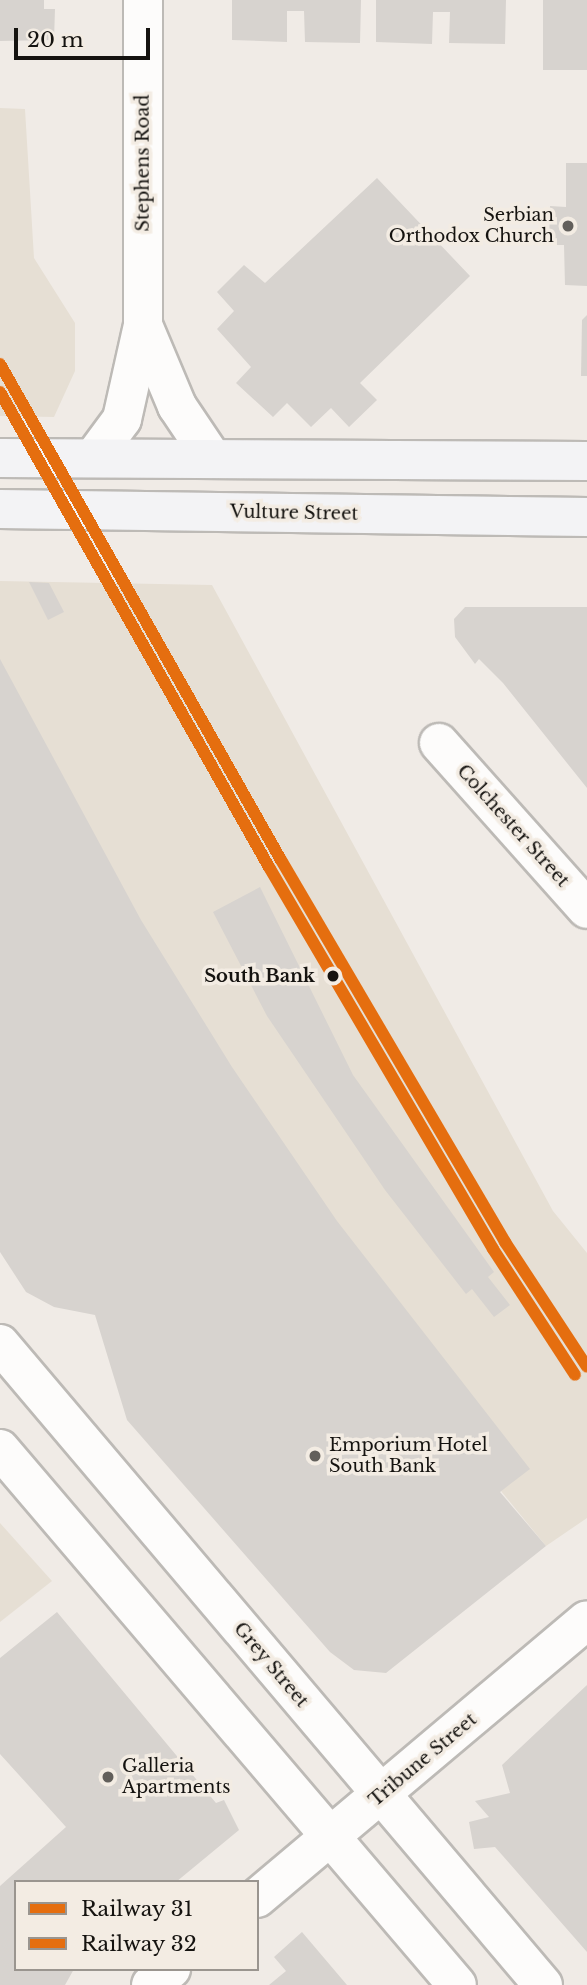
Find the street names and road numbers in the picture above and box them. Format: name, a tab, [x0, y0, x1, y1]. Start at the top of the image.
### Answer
street label: Stephens Road	[132, 94, 154, 232]
street label: Vulture Street	[230, 501, 358, 525]
street label: Colchester Street	[452, 760, 574, 892]
street label: Grey Street	[229, 1618, 313, 1712]
street label: Tribune Street	[365, 1709, 481, 1811]

